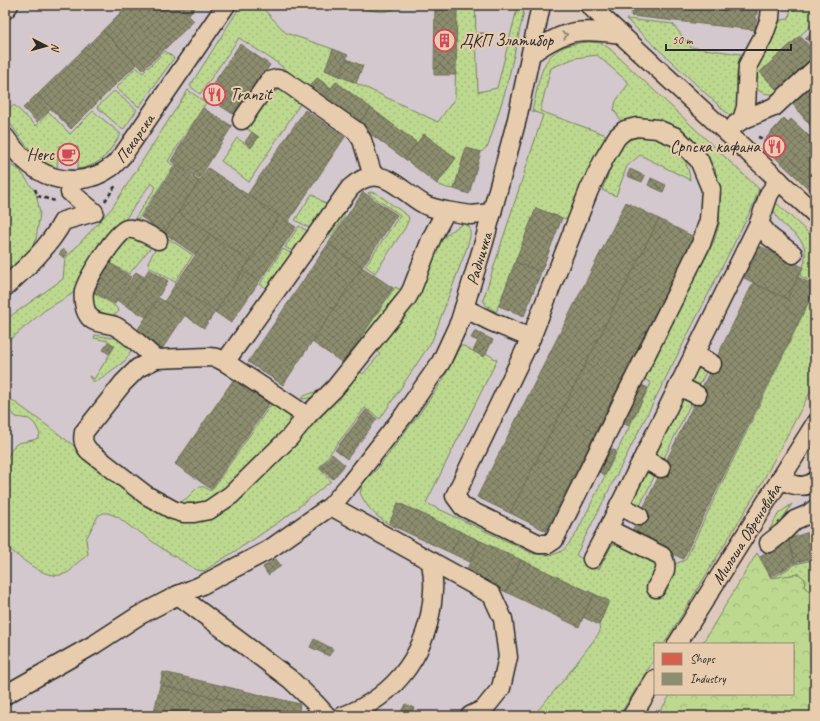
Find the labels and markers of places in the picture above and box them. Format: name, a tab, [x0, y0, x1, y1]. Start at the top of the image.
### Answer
building icon: ДКП Златибор	[432, 27, 458, 53]
place label: ДКП Златибор	[460, 30, 555, 51]
restaurant icon: Tranzit	[202, 81, 228, 107]
place label: Tranzit	[230, 84, 274, 105]
restaurant icon: Српска кафана	[762, 133, 788, 159]
place label: Српска кафана	[670, 136, 762, 157]
cafe icon: Herc	[56, 141, 82, 167]
place label: Herc	[27, 144, 55, 165]

